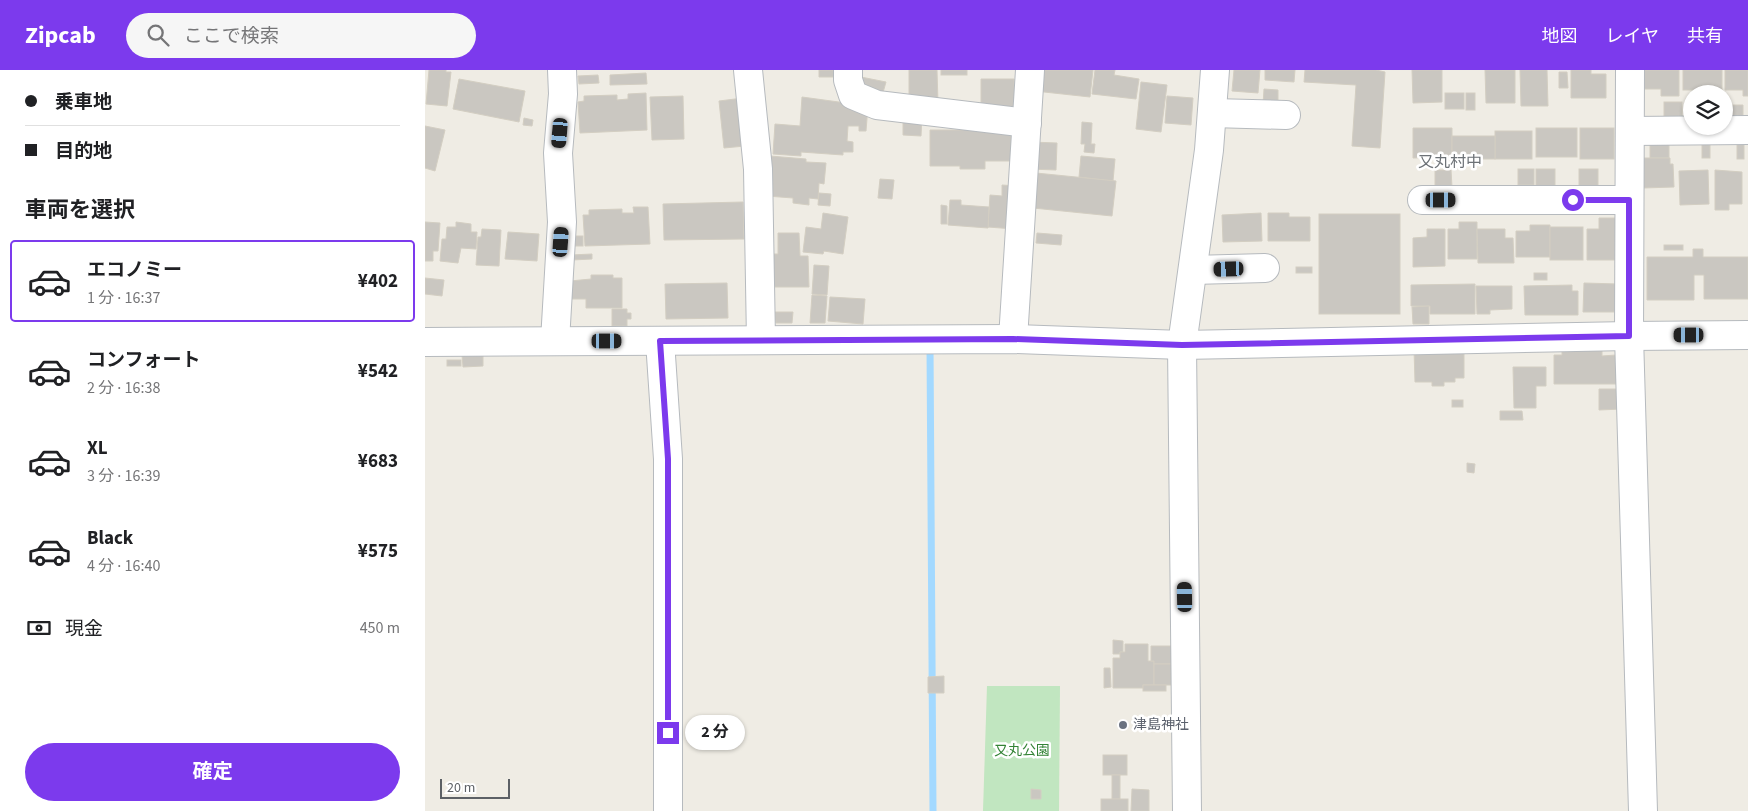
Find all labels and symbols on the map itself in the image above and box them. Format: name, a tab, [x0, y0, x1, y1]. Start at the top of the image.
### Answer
car	[551, 117, 568, 149]
district label: 又丸村中	[1418, 151, 1482, 173]
route start	[1562, 189, 1584, 211]
car	[1426, 193, 1456, 208]
car	[552, 227, 569, 257]
car	[1213, 261, 1244, 277]
car	[1674, 328, 1704, 343]
car	[592, 334, 622, 349]
car	[1177, 582, 1192, 612]
place label: 津島神社	[1133, 715, 1189, 735]
callout: 2 分	[685, 716, 745, 750]
marker: 津島神社	[1117, 719, 1129, 731]
route end	[657, 722, 679, 744]
park label: 又丸公園	[994, 741, 1050, 761]
scale bar	[440, 776, 510, 799]

